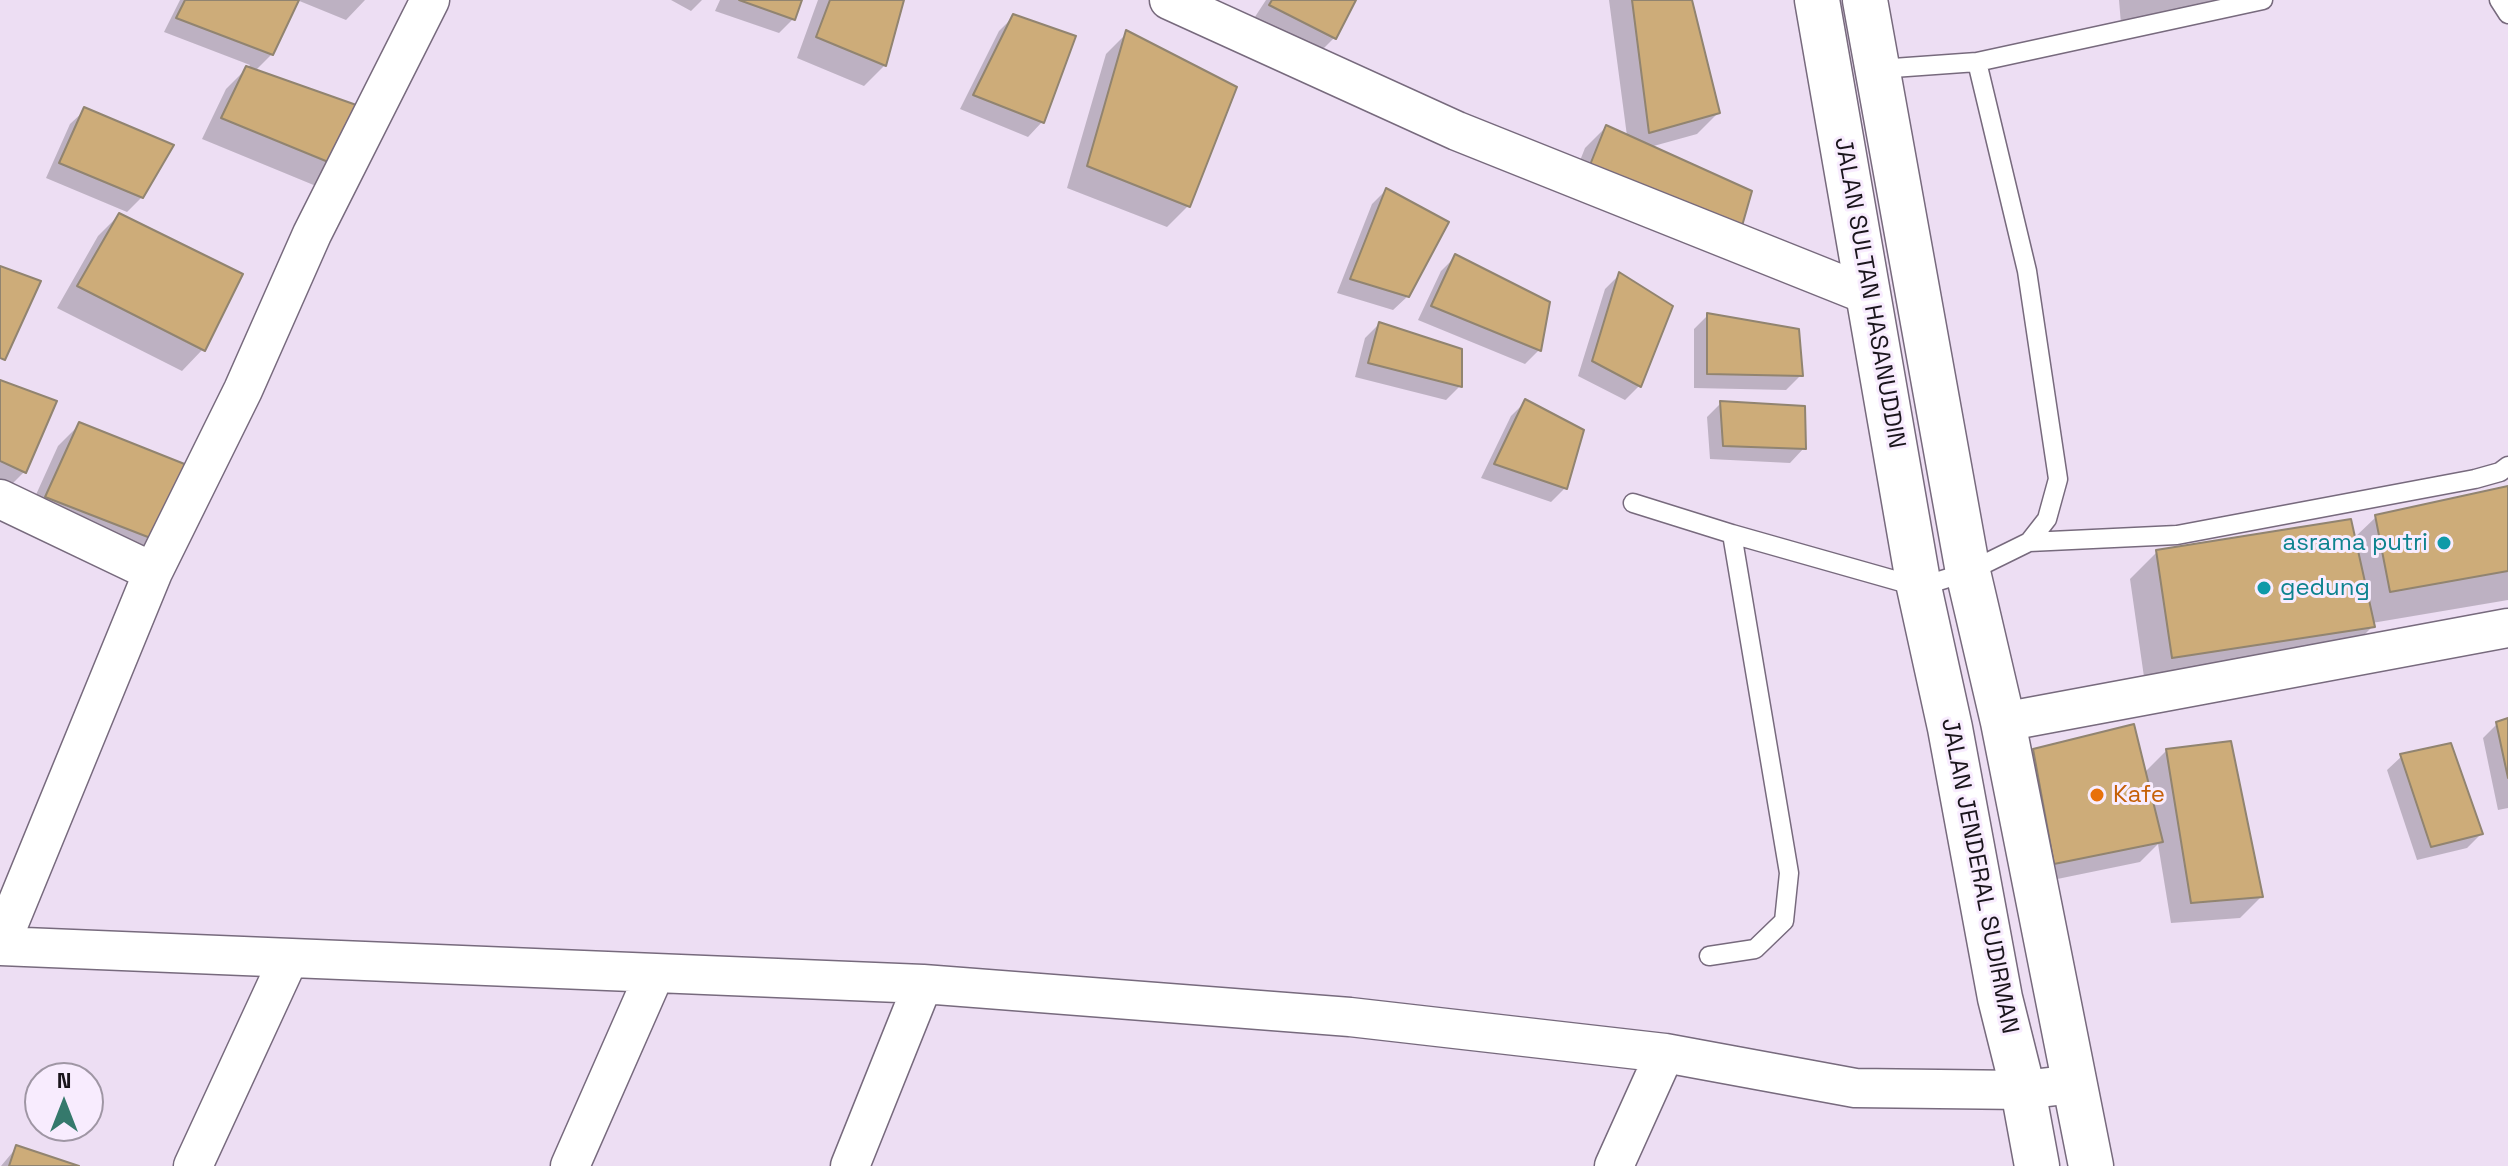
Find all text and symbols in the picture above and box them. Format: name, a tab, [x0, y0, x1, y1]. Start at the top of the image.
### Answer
street label: JALAN SULTAN HASANUDDIN	[1827, 135, 1911, 451]
place label: asrama putri	[2282, 529, 2428, 557]
marker: asrama putri	[2435, 534, 2453, 552]
place label: gedung	[2280, 574, 2370, 602]
marker: gedung	[2255, 579, 2273, 597]
street label: JALAN JENDERAL SUDIRMAN	[1934, 716, 2024, 1036]
place label: Kafe	[2113, 781, 2165, 809]
marker: Kafe	[2088, 786, 2106, 804]
north arrow	[24, 1062, 104, 1142]
text: N	[57, 1066, 71, 1094]

